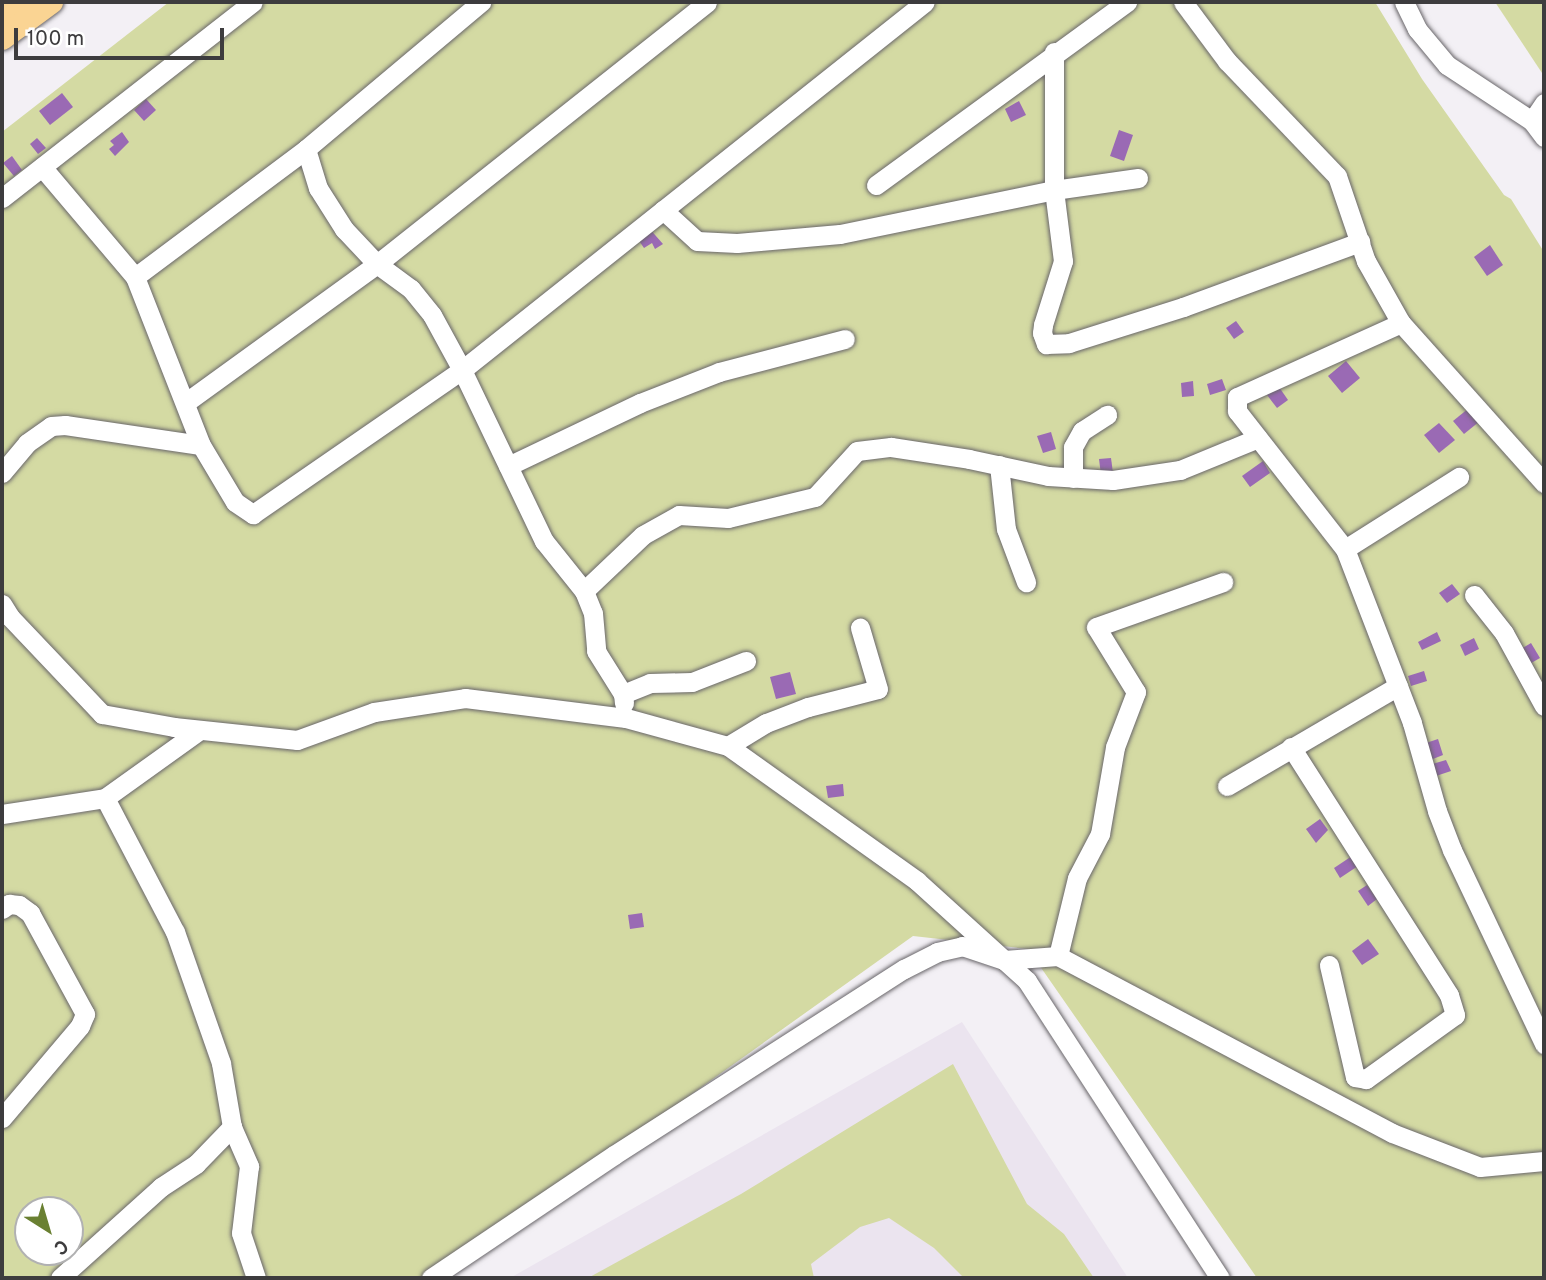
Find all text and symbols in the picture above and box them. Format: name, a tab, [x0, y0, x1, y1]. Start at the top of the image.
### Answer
scale bar	[18, 14, 228, 58]
text: 100 m	[27, 26, 84, 53]
north arrow	[14, 1196, 84, 1266]
text: С	[48, 1233, 73, 1259]

